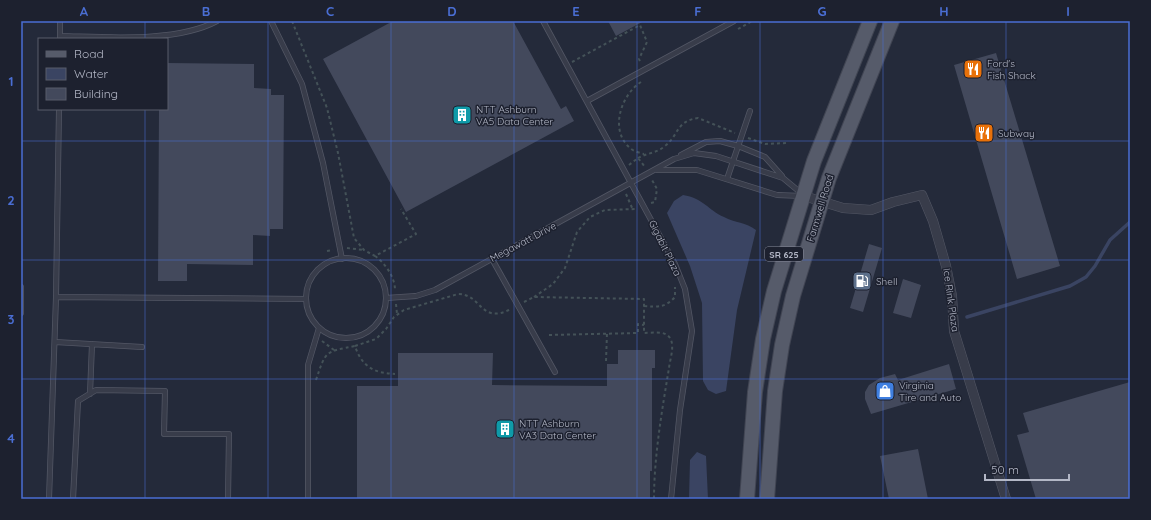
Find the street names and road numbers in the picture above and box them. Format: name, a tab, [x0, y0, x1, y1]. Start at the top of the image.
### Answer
street label: Farmwell Road	[804, 173, 836, 243]
street label: Gigabit Plaza	[646, 218, 684, 278]
street label: Megawatt Drive	[488, 219, 559, 265]
road number: SR 625	[765, 247, 803, 261]
street label: Ice Rink Plaza	[940, 267, 962, 333]

